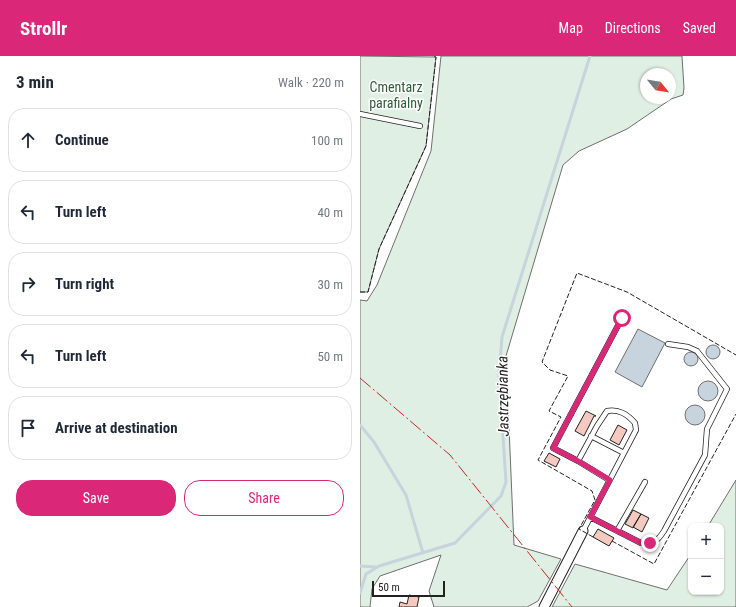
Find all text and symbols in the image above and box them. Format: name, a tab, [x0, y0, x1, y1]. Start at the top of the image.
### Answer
text: Strollr	[20, 17, 67, 40]
text: Map	[559, 20, 583, 36]
text: Directions	[605, 20, 661, 36]
text: Saved	[683, 20, 716, 36]
north arrow	[640, 68, 676, 104]
text: 3 min	[16, 72, 54, 92]
text: Walk · 220 m	[278, 75, 344, 90]
park label: Cmentarz parafialny	[369, 79, 423, 111]
icon: ahead	[17, 129, 39, 151]
text: Continue	[55, 131, 109, 149]
text: 100 m	[311, 133, 343, 148]
icon: left	[17, 201, 39, 223]
text: Turn left	[55, 203, 106, 221]
text: 40 m	[317, 205, 343, 220]
icon: right	[17, 273, 39, 295]
text: Turn right	[55, 275, 114, 293]
text: 30 m	[317, 277, 343, 292]
route start	[613, 309, 631, 327]
icon: left	[17, 345, 39, 367]
text: Turn left	[55, 347, 106, 365]
text: 50 m	[317, 349, 343, 364]
water label: Jastrzębianka	[493, 356, 513, 436]
icon: arrive	[17, 417, 39, 439]
text: Arrive at destination	[55, 419, 178, 437]
button: Save	[16, 480, 176, 516]
button: Share	[184, 480, 344, 516]
map controls	[688, 523, 724, 595]
button: +	[688, 523, 724, 559]
route end	[641, 534, 659, 552]
button: −	[688, 559, 724, 595]
scale bar	[372, 579, 445, 598]
text: 50 m	[378, 581, 400, 594]

